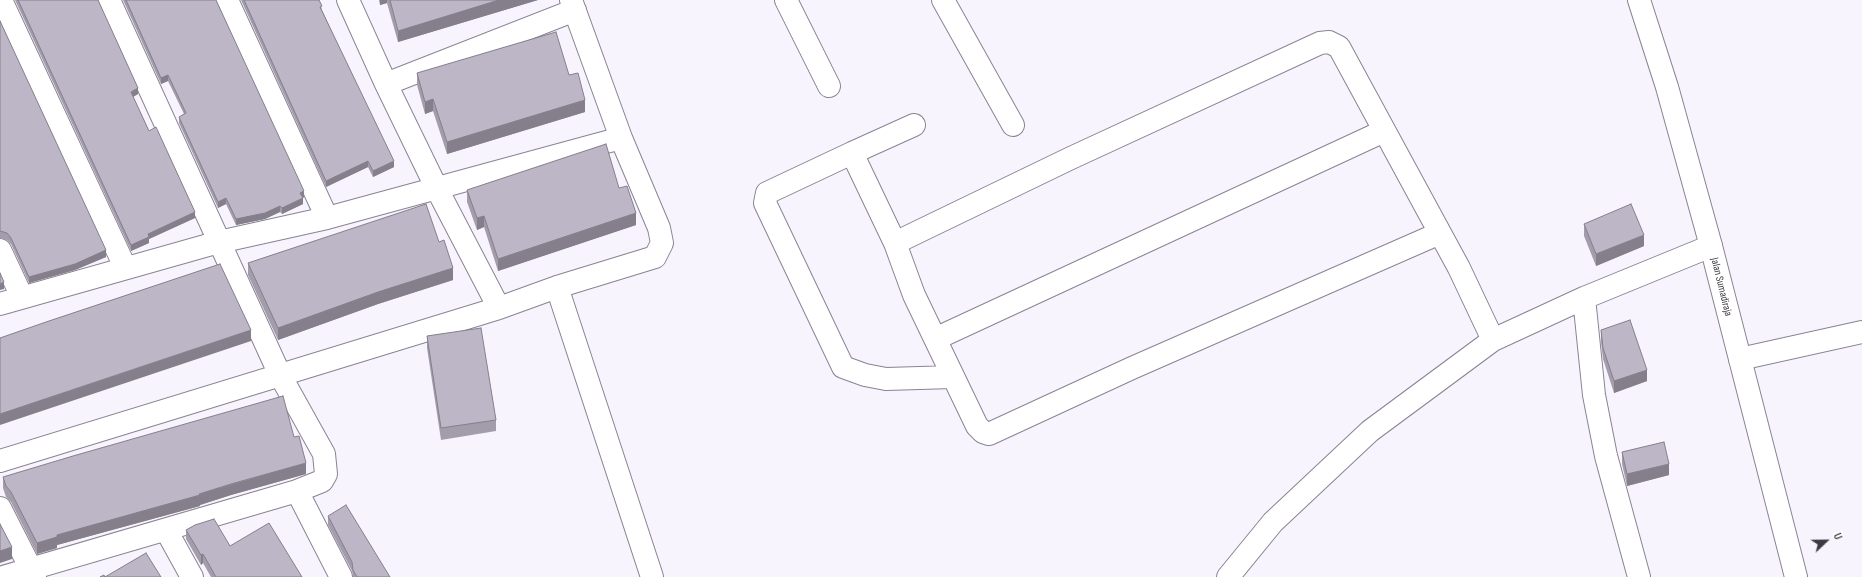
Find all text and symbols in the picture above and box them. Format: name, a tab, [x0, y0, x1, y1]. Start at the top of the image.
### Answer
street label: Jalan Sumadiraja	[1707, 256, 1735, 318]
north arrow	[1806, 521, 1846, 561]
text: U	[1830, 531, 1845, 541]

